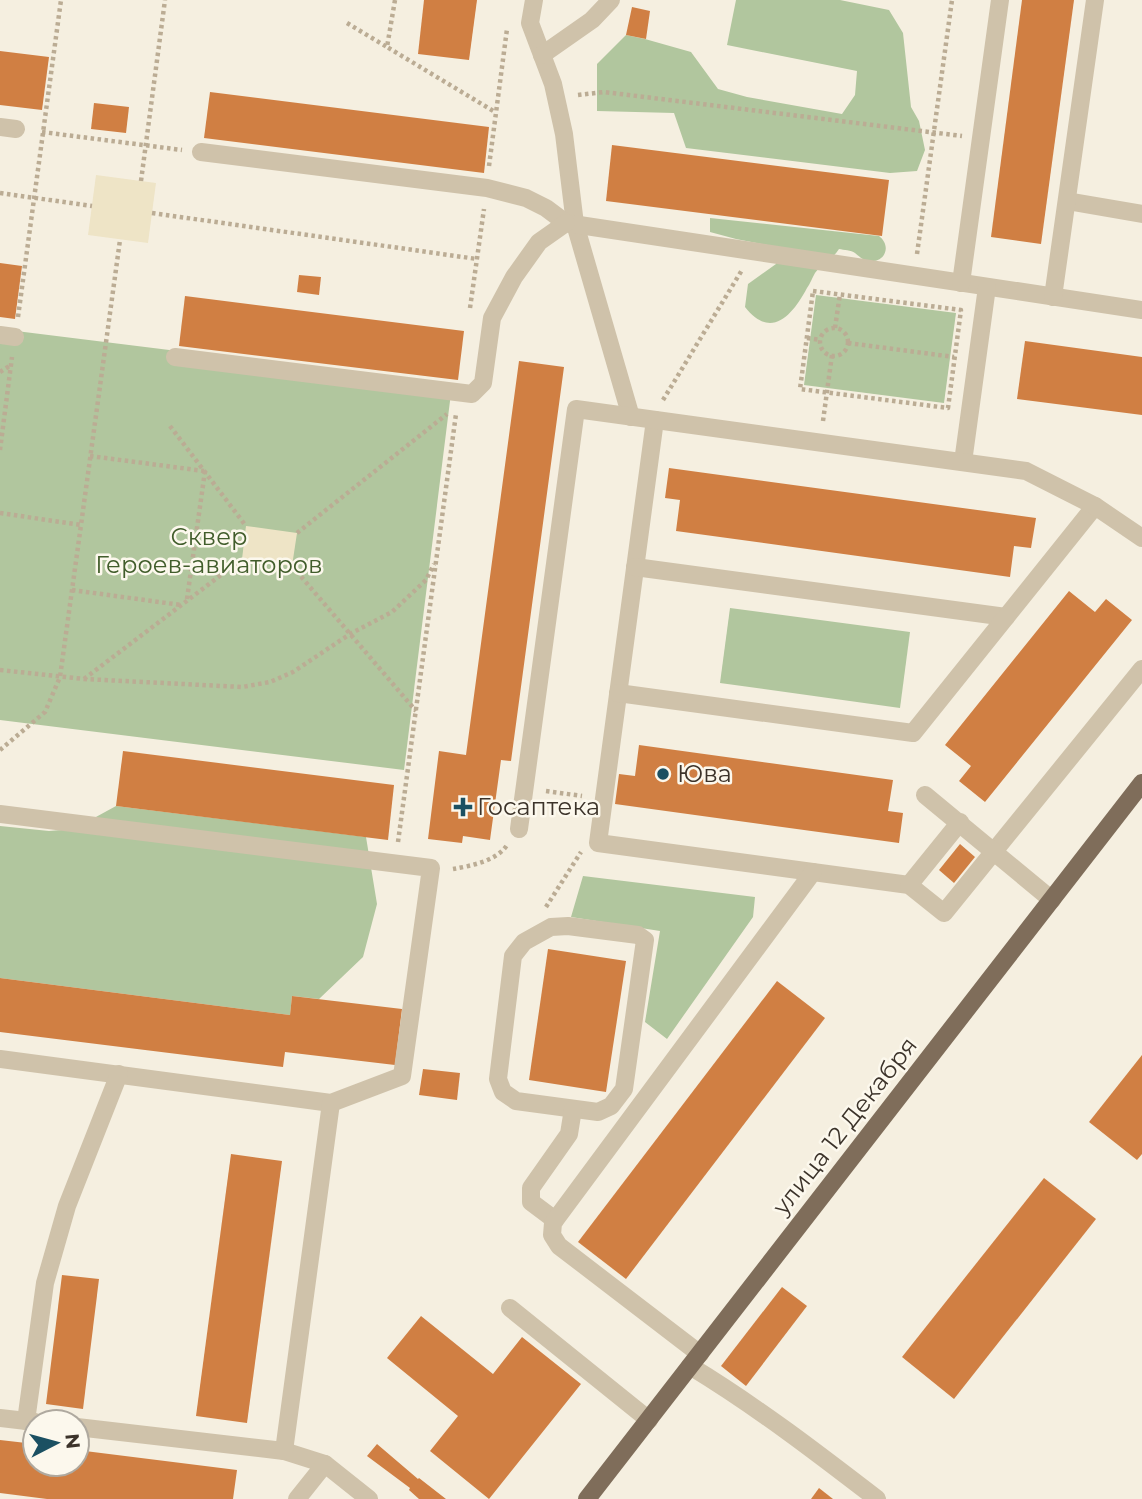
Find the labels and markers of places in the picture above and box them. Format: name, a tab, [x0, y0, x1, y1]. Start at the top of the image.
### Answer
place label: Юва	[677, 759, 732, 788]
marker: Юва	[655, 766, 671, 782]
place label: Госаптека	[477, 792, 600, 821]
marker: Госаптека	[455, 799, 471, 815]

